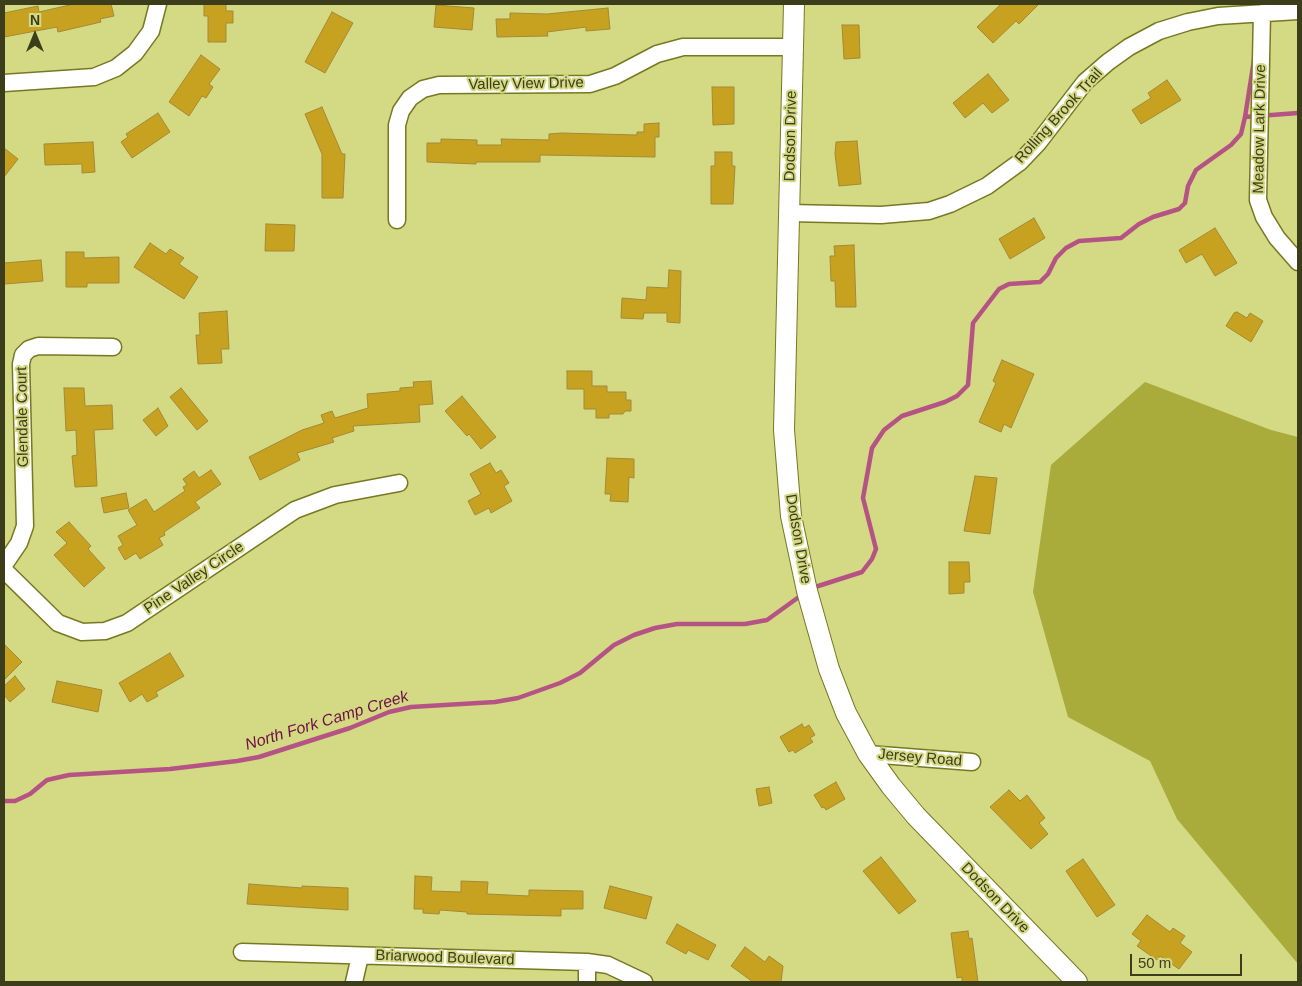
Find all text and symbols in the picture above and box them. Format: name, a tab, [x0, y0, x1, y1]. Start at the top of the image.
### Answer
north arrow	[10, 10, 60, 60]
text: N	[30, 12, 40, 28]
street label: Meadow Lark Drive	[1250, 64, 1270, 194]
street label: Rolling Brook Trail	[1011, 65, 1107, 167]
street label: Valley View Drive	[468, 74, 584, 94]
street label: Dodson Drive	[781, 90, 801, 182]
street label: Glendale Court	[13, 366, 33, 468]
street label: Dodson Drive	[781, 493, 815, 585]
street label: Pine Valley Circle	[141, 538, 247, 618]
water label: North Fork Camp Creek	[243, 687, 411, 755]
street label: Jersey Road	[877, 745, 963, 771]
street label: Dodson Drive	[957, 859, 1033, 937]
scale bar	[1132, 944, 1244, 976]
street label: Briarwood Boulevard	[375, 947, 515, 969]
text: 50 m	[1138, 954, 1171, 971]

